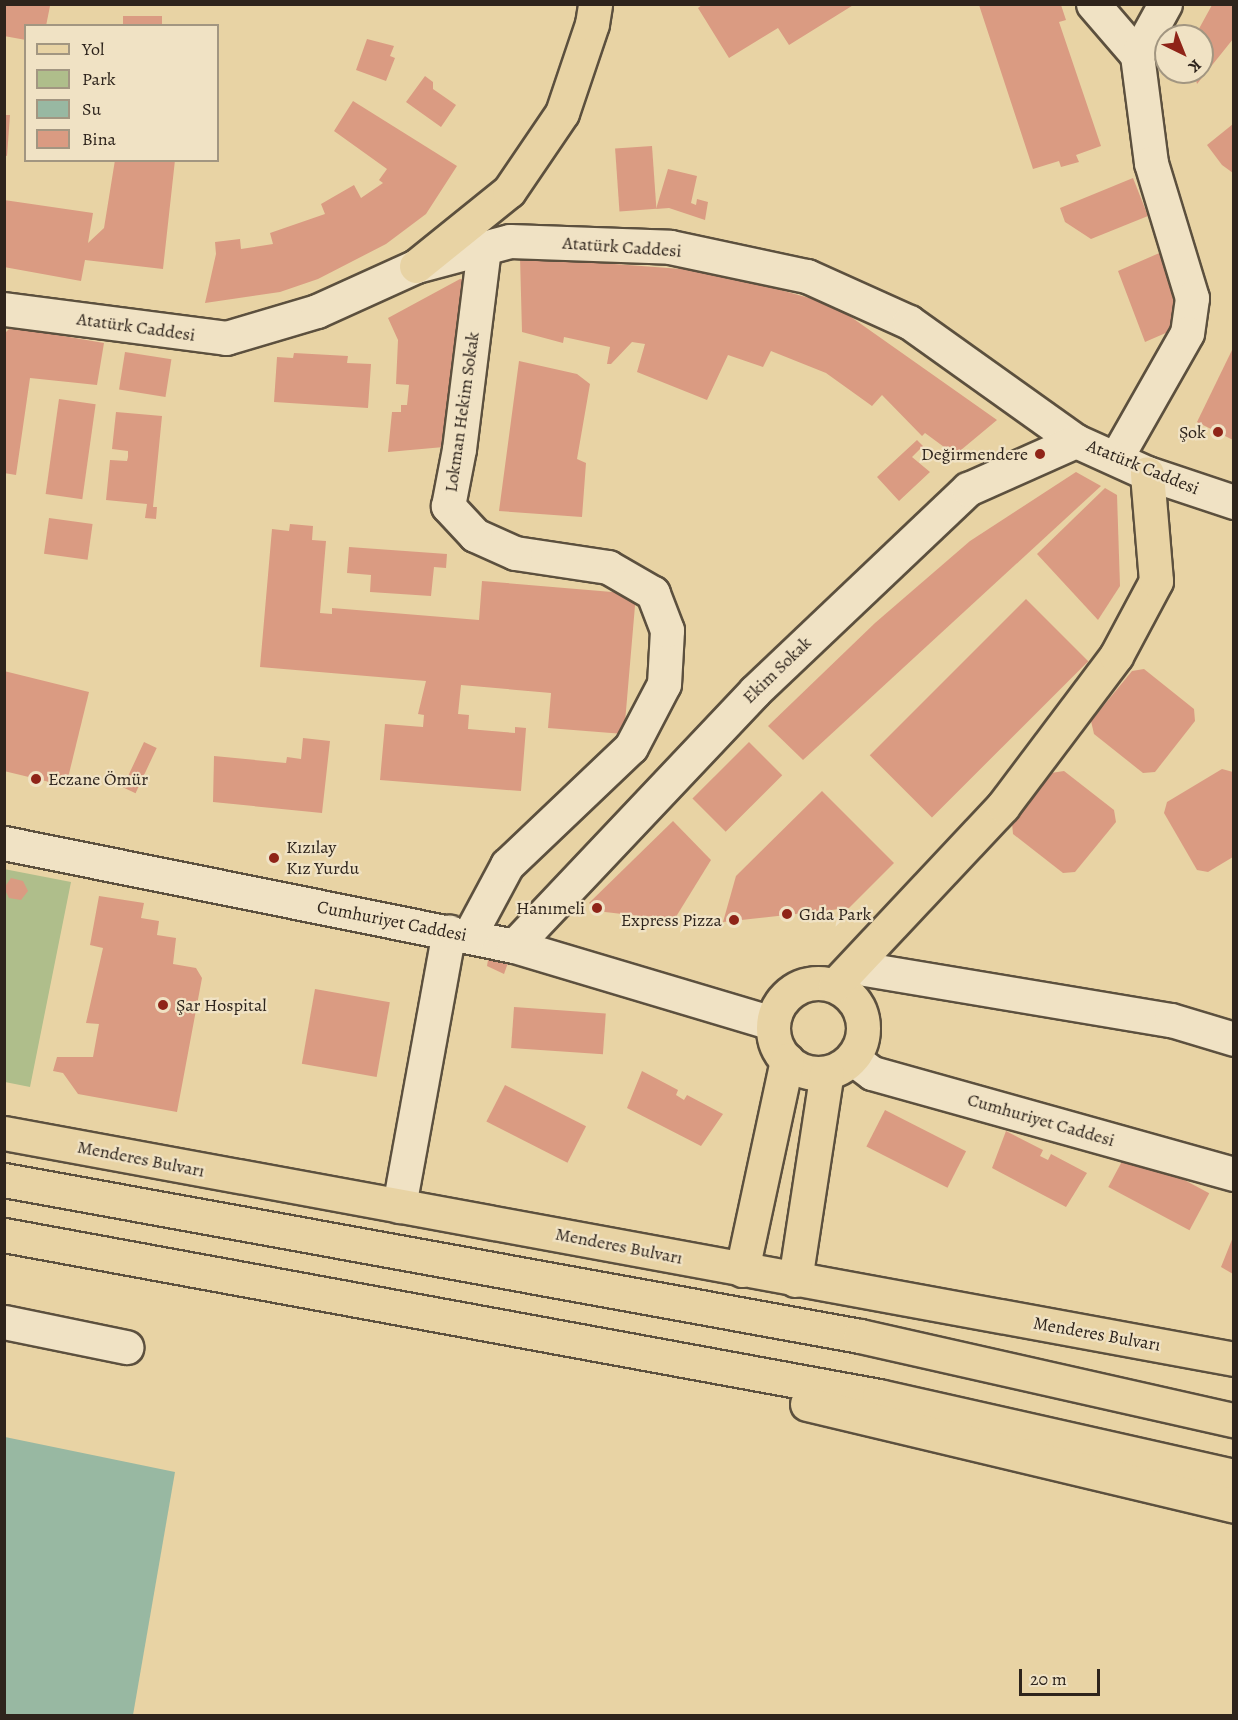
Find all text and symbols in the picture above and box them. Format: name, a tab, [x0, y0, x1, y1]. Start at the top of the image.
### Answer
legend	[24, 24, 219, 162]
north arrow	[1154, 24, 1214, 84]
text: Yol	[82, 37, 104, 61]
text: K	[1184, 54, 1206, 77]
text: Park	[82, 67, 116, 91]
text: Su	[82, 97, 101, 121]
text: Bina	[82, 127, 116, 151]
street label: Atatürk Caddesi	[562, 232, 682, 262]
street label: Atatürk Caddesi	[75, 308, 197, 346]
street label: Lokman Hekim Sokak	[440, 330, 484, 494]
place label: Şok	[1179, 421, 1206, 443]
marker: Şok	[1211, 425, 1225, 439]
street label: Atatürk Caddesi	[1084, 435, 1202, 499]
place label: Değirmendere	[921, 443, 1028, 465]
marker: Değirmendere	[1033, 447, 1047, 461]
street label: Ekim Sokak	[738, 632, 816, 708]
place label: Eczane Ömür	[48, 768, 148, 790]
marker: Eczane Ömür	[29, 772, 43, 786]
place label: Kızılay Kız Yurdu	[286, 837, 359, 880]
marker: Kızılay Kız Yurdu	[267, 851, 281, 865]
street label: Cumhuriyet Caddesi	[315, 896, 469, 946]
place label: Hanımeli	[516, 897, 585, 919]
marker: Hanımeli	[590, 901, 604, 915]
place label: Gıda Park	[799, 903, 871, 925]
marker: Gıda Park	[780, 907, 794, 921]
place label: Express Pizza	[621, 909, 722, 931]
marker: Express Pizza	[727, 913, 741, 927]
place label: Şar Hospital	[176, 994, 267, 1016]
marker: Şar Hospital	[154, 996, 172, 1014]
street label: Cumhuriyet Caddesi	[965, 1089, 1117, 1151]
street label: Menderes Bulvarı	[76, 1136, 206, 1182]
street label: Menderes Bulvarı	[554, 1223, 684, 1269]
street label: Menderes Bulvarı	[1032, 1312, 1162, 1356]
scale bar	[1022, 1657, 1103, 1695]
text: 20 m	[1030, 1667, 1067, 1691]

